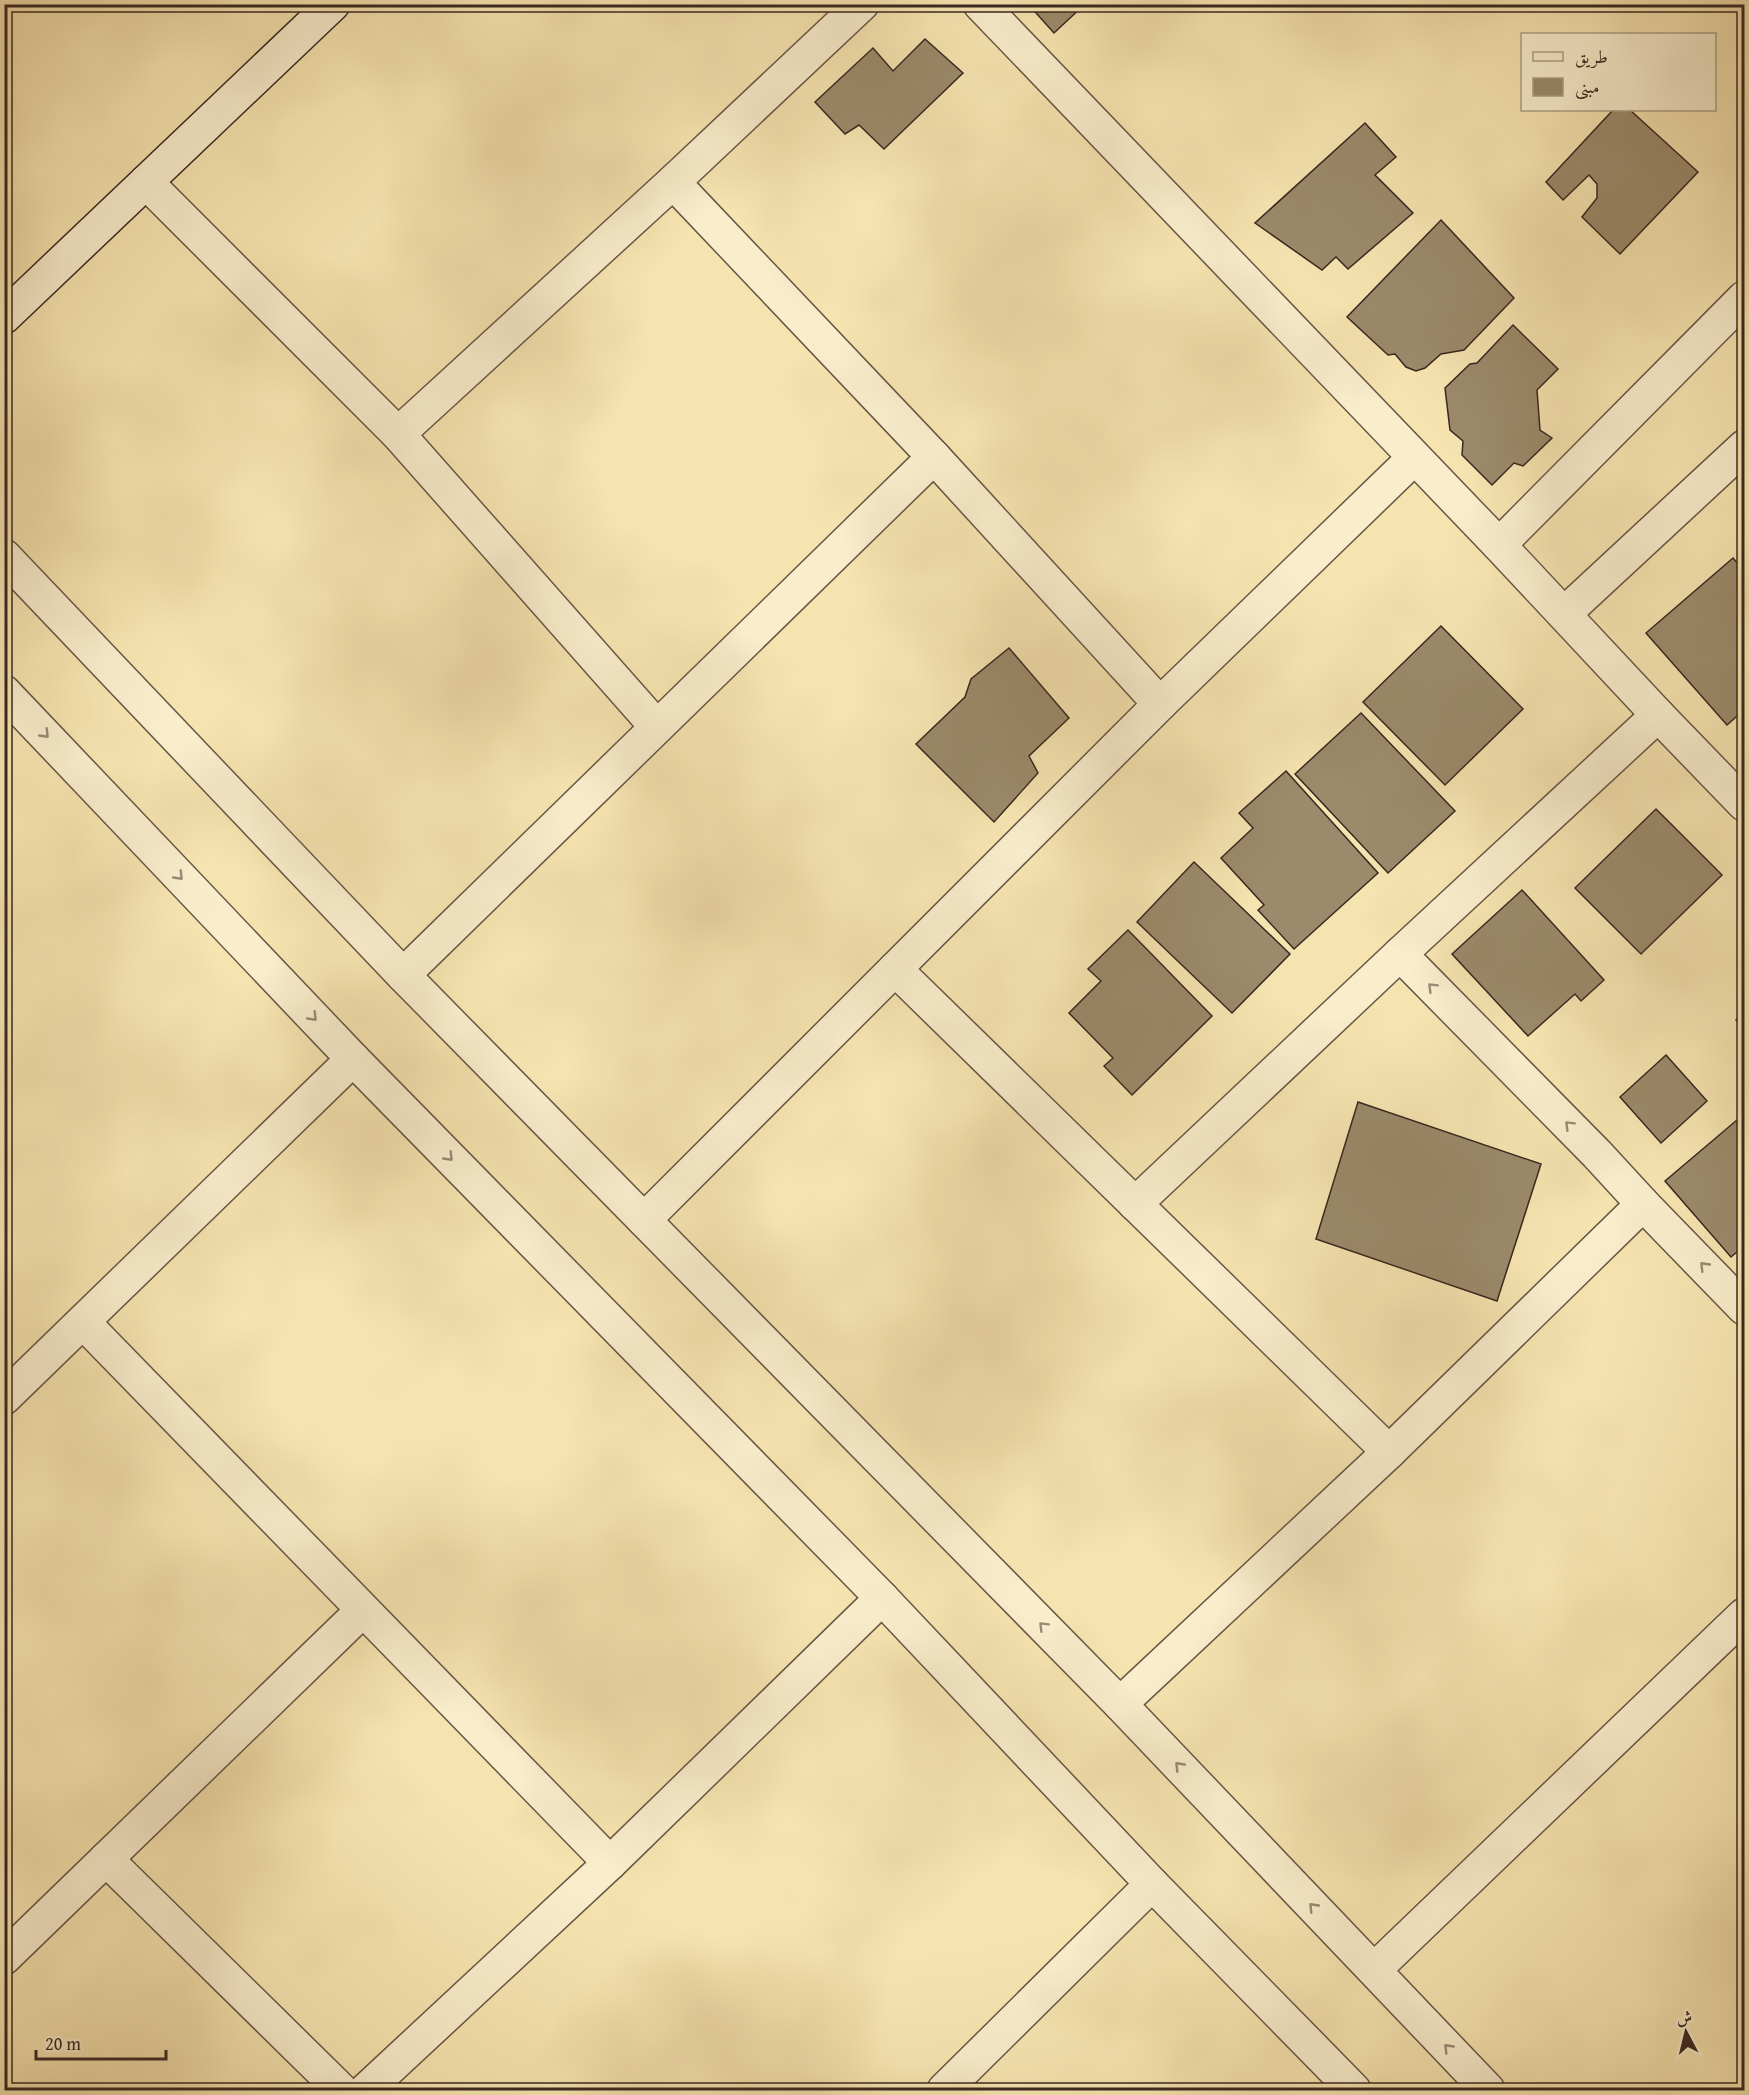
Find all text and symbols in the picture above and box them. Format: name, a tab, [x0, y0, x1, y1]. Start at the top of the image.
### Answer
legend	[1521, 33, 1716, 111]
text: طريق	[1575, 43, 1608, 70]
text: مبنى	[1575, 73, 1600, 100]
one-way arrow	[38, 728, 49, 738]
one-way arrow	[172, 869, 183, 879]
one-way arrow	[1428, 983, 1439, 994]
one-way arrow	[306, 1010, 317, 1021]
one-way arrow	[1565, 1122, 1576, 1133]
one-way arrow	[442, 1150, 453, 1160]
one-way arrow	[1700, 1263, 1711, 1274]
one-way arrow	[1040, 1622, 1051, 1633]
one-way arrow	[1175, 1762, 1186, 1772]
one-way arrow	[1310, 1904, 1321, 1915]
north arrow	[1656, 2002, 1716, 2062]
text: ش	[1675, 2004, 1694, 2030]
scale bar	[36, 2023, 166, 2061]
text: 20 m	[45, 2030, 81, 2057]
one-way arrow	[1444, 2045, 1455, 2055]

